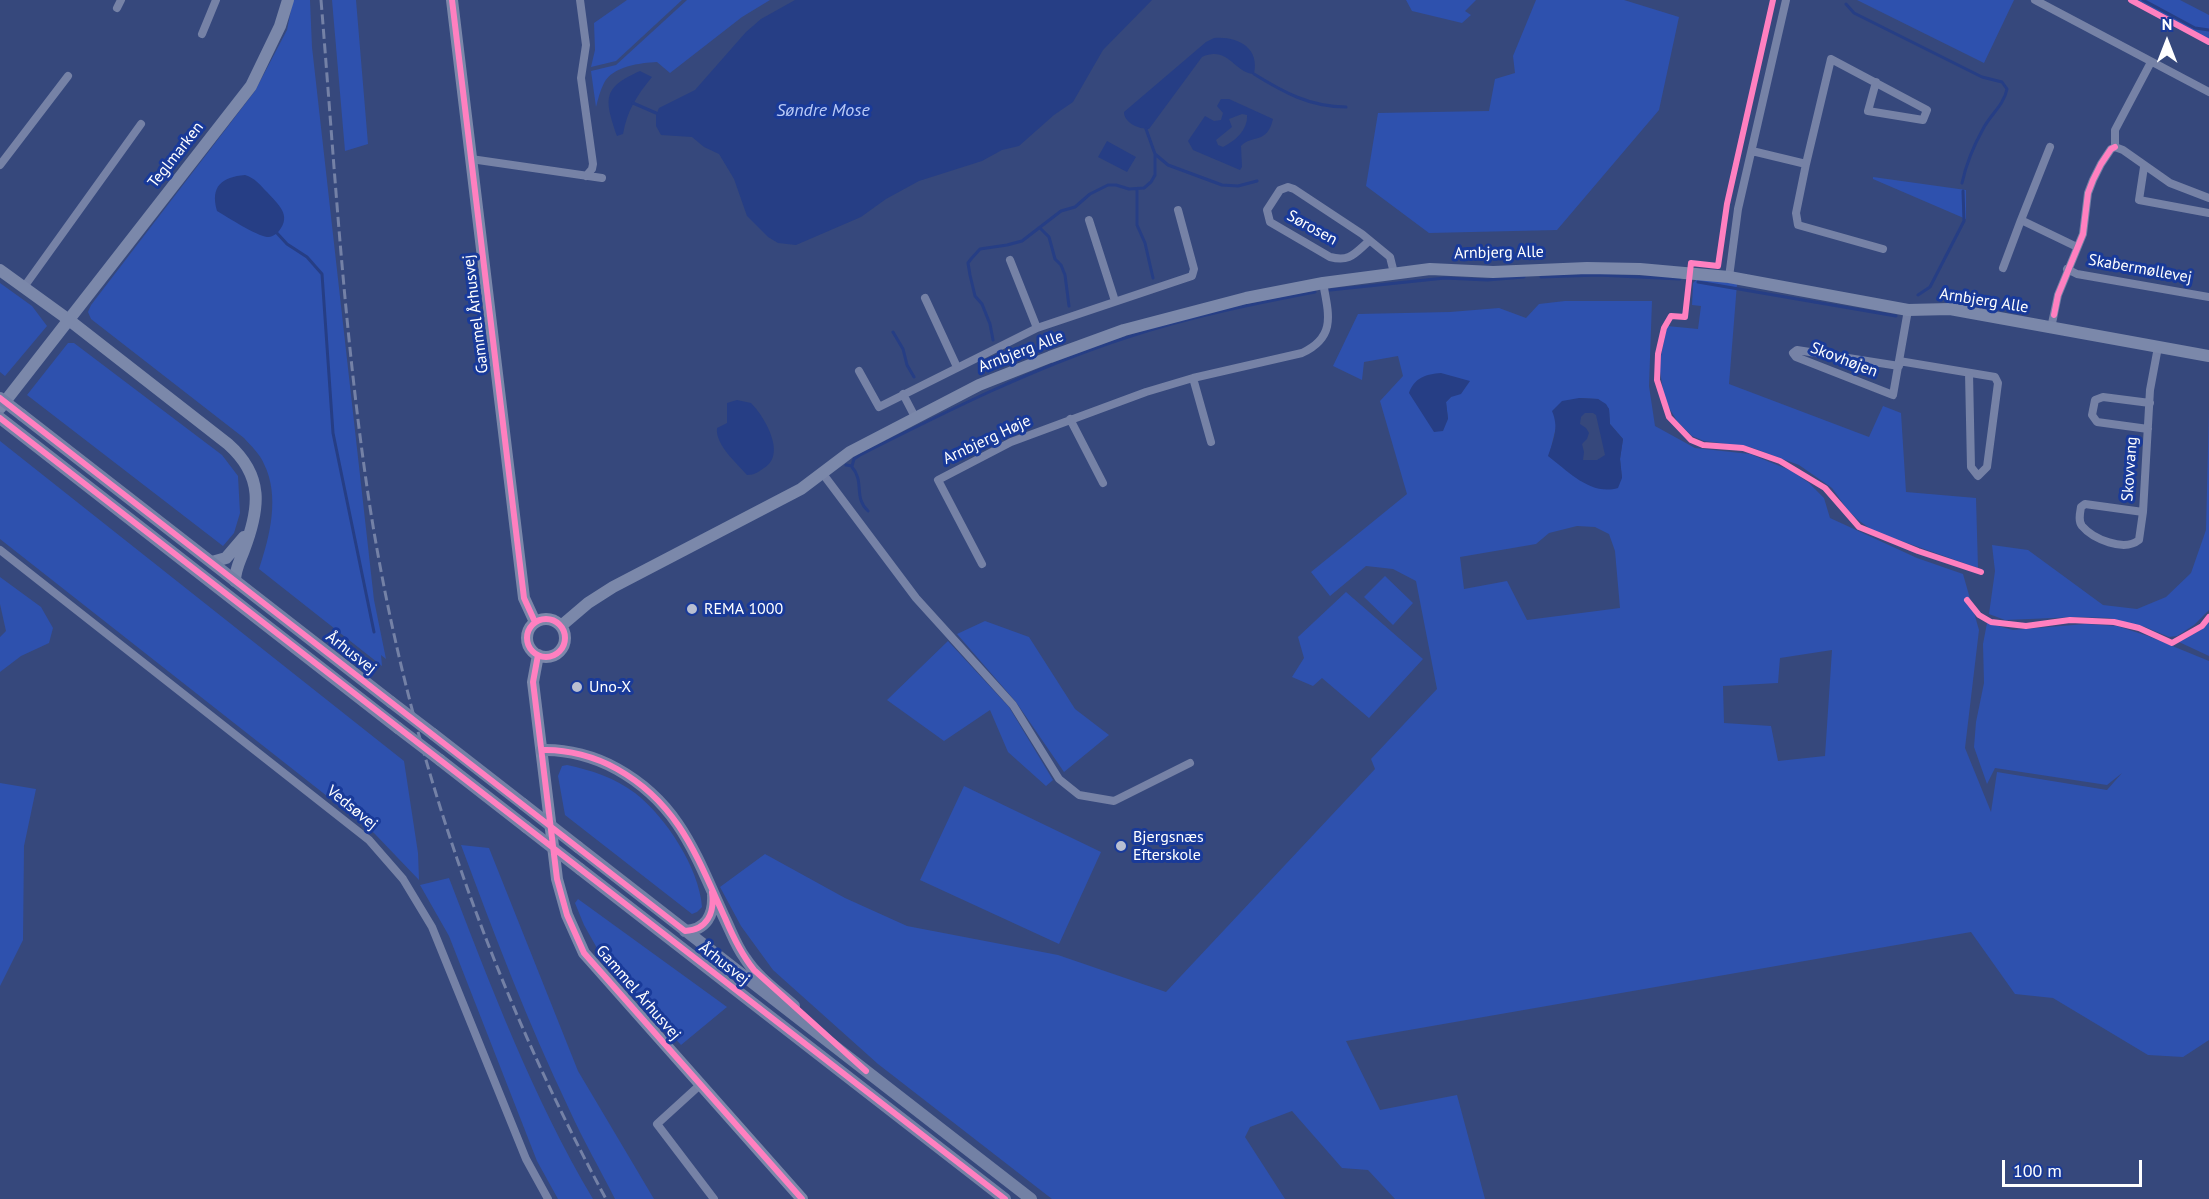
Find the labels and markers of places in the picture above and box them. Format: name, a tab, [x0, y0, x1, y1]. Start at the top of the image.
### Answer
place label: REMA 1000	[704, 599, 783, 619]
marker: REMA 1000	[685, 602, 699, 616]
place label: Uno-X	[589, 677, 631, 697]
marker: Uno-X	[570, 680, 584, 694]
place label: Bjergsnæs Efterskole	[1133, 827, 1204, 865]
marker: Bjergsnæs Efterskole	[1114, 839, 1128, 853]

